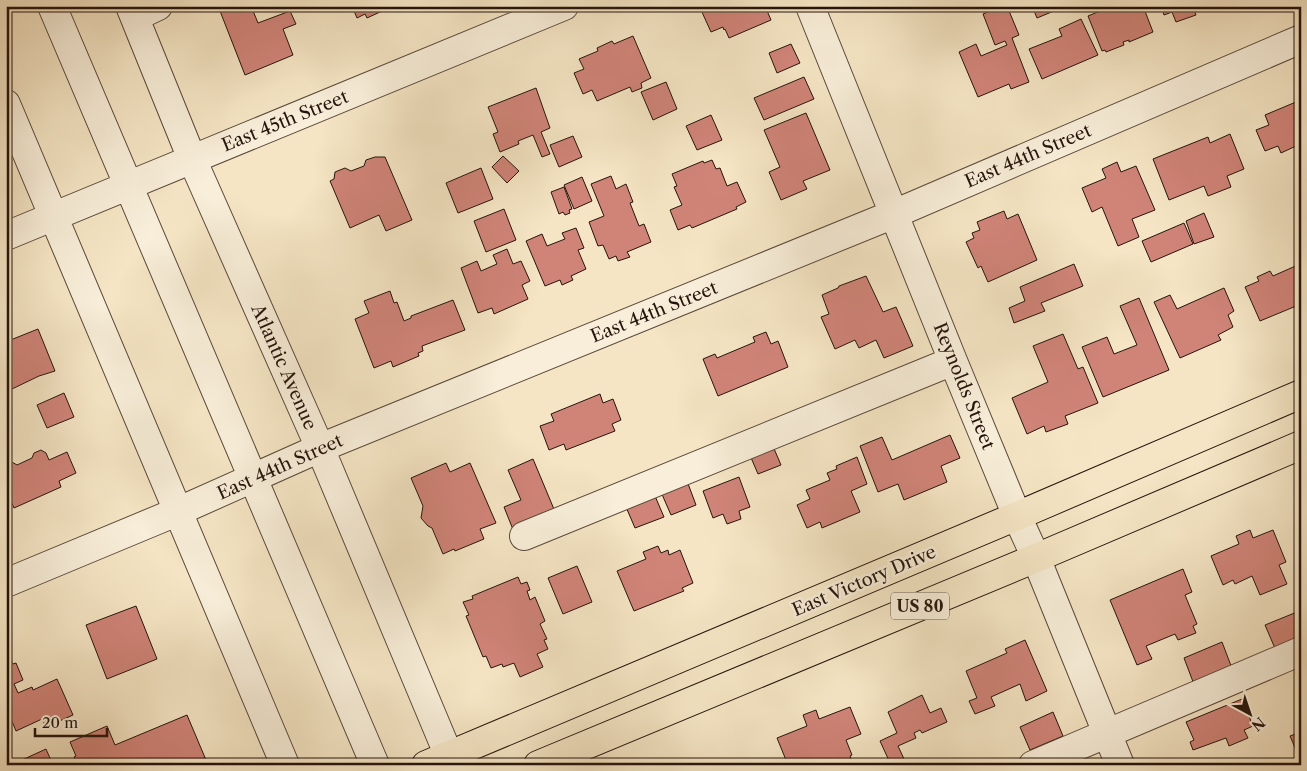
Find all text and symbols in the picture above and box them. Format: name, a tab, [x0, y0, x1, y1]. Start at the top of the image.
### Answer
street label: East 45th Street	[219, 85, 352, 156]
street label: East 44th Street	[962, 119, 1095, 193]
street label: East 44th Street	[587, 276, 721, 347]
street label: Atlantic Avenue	[246, 300, 321, 433]
street label: Reynolds Street	[929, 319, 1000, 453]
street label: East 44th Street	[214, 429, 347, 505]
street label: East Victory Drive	[789, 541, 939, 621]
road number: US 80	[891, 592, 949, 620]
north arrow	[1224, 688, 1274, 738]
scale bar	[35, 706, 108, 738]
text: 20 m	[42, 713, 78, 732]
text: N	[1248, 713, 1269, 735]

